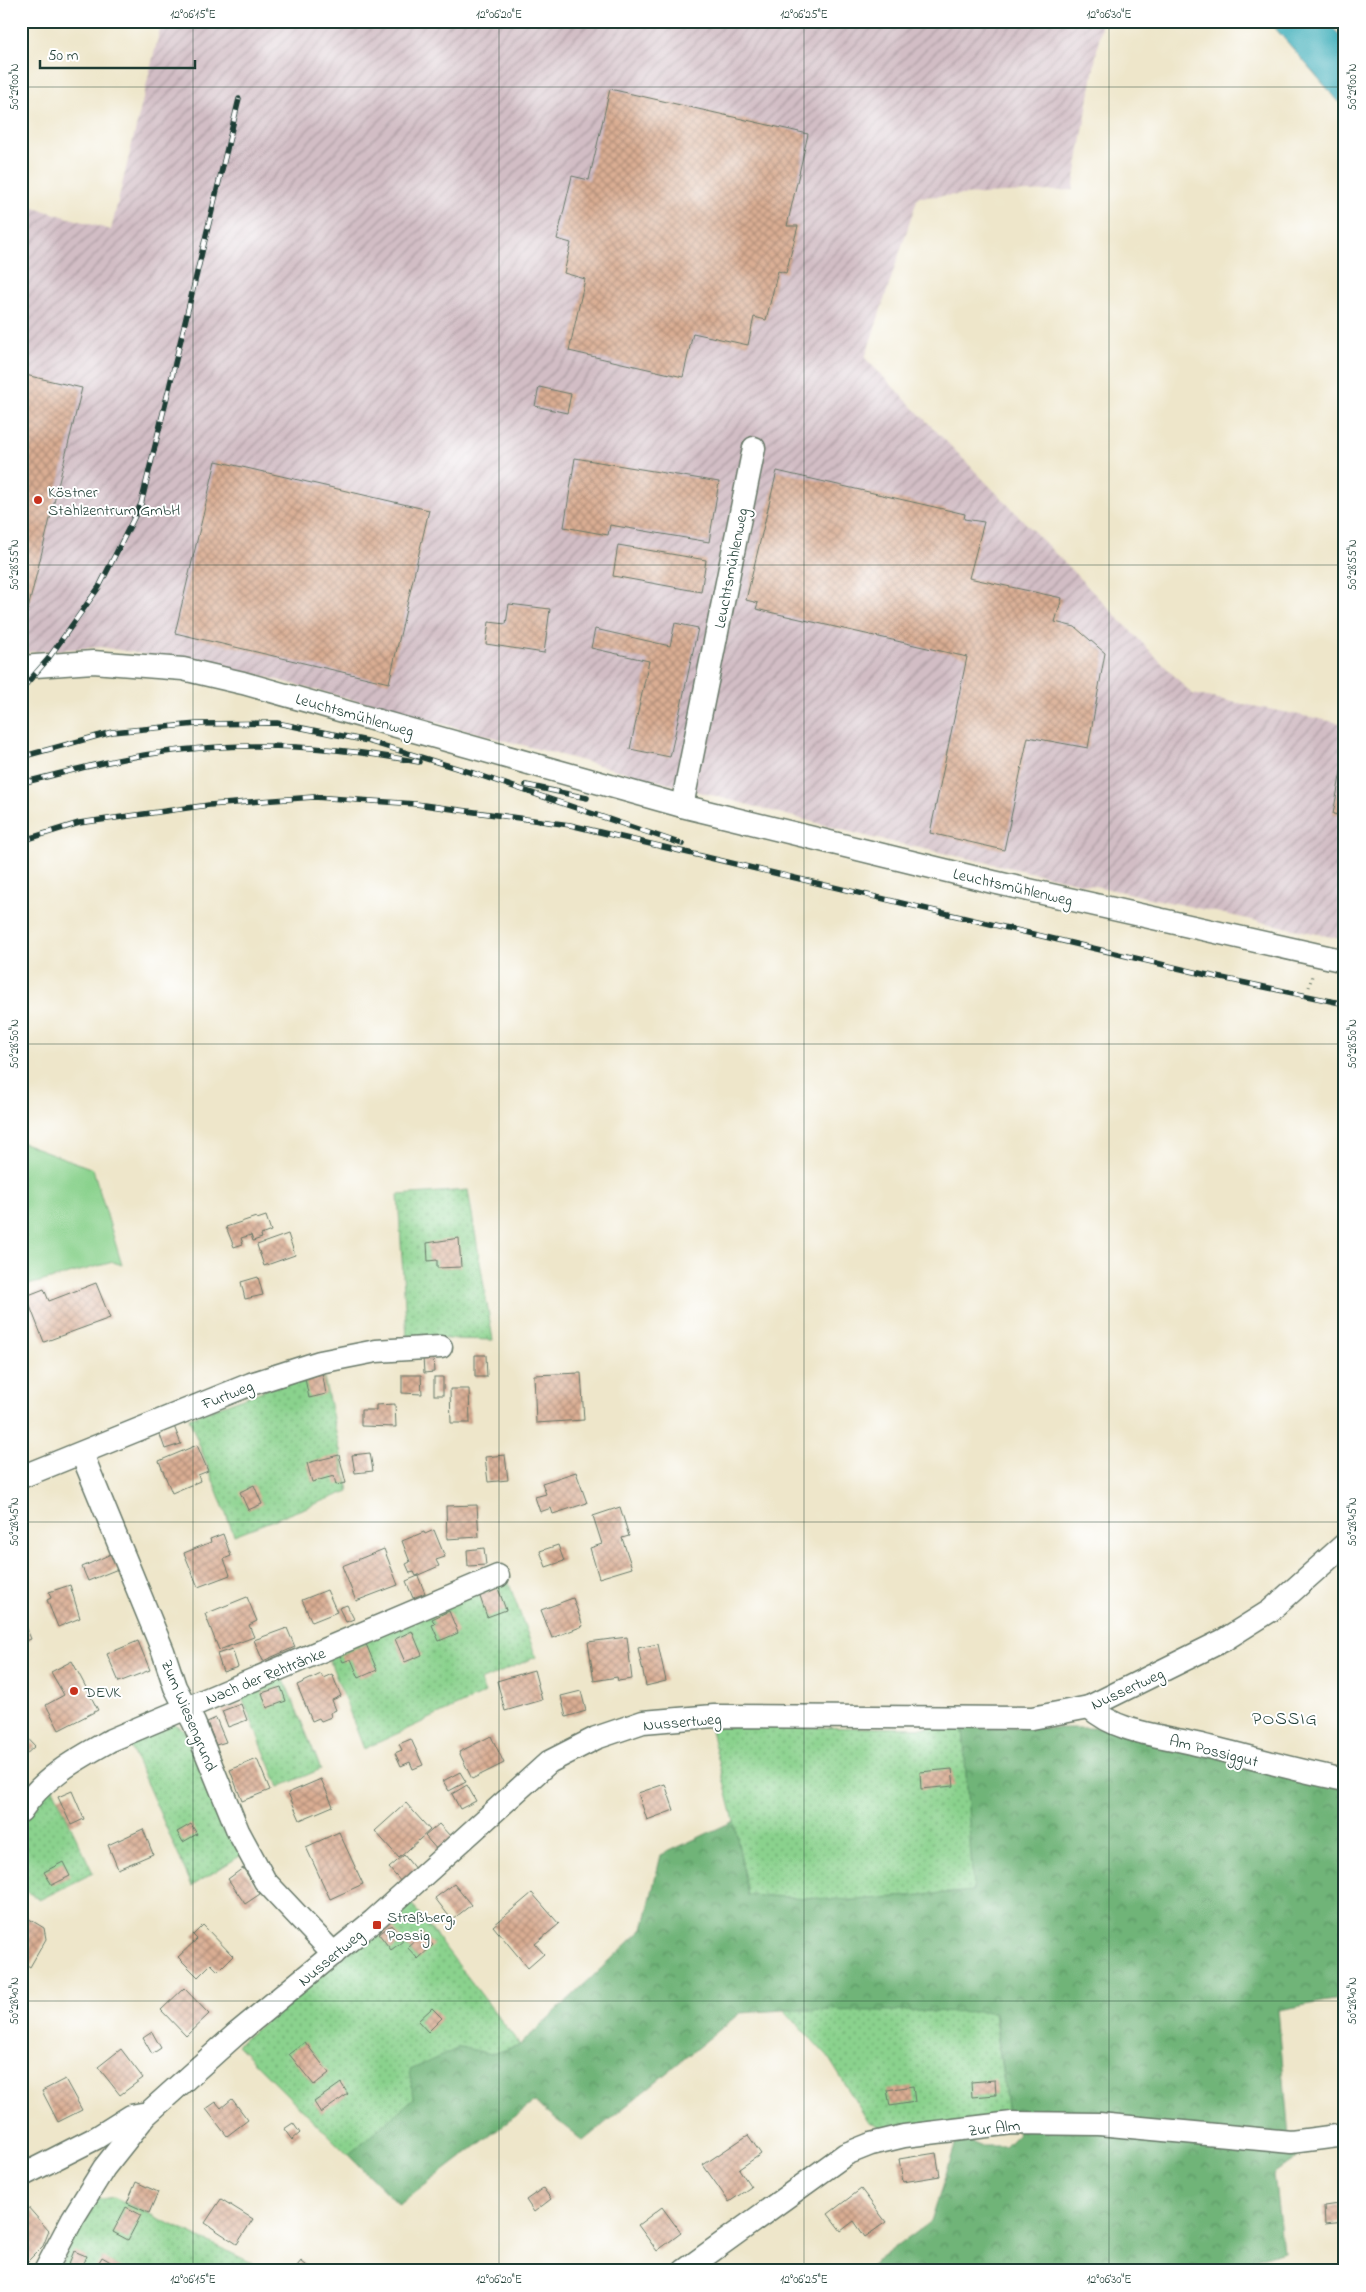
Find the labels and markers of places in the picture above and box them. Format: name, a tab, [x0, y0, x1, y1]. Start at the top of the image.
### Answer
place label: Köstner Stahlzentrum GmbH	[48, 481, 180, 523]
marker: Köstner Stahlzentrum GmbH	[32, 494, 44, 506]
place label: DEVK	[83, 1681, 121, 1705]
marker: DEVK	[68, 1685, 80, 1697]
place label: Straßberg, Possig	[387, 1906, 455, 1948]
marker: Straßberg, Possig	[371, 1919, 383, 1931]

